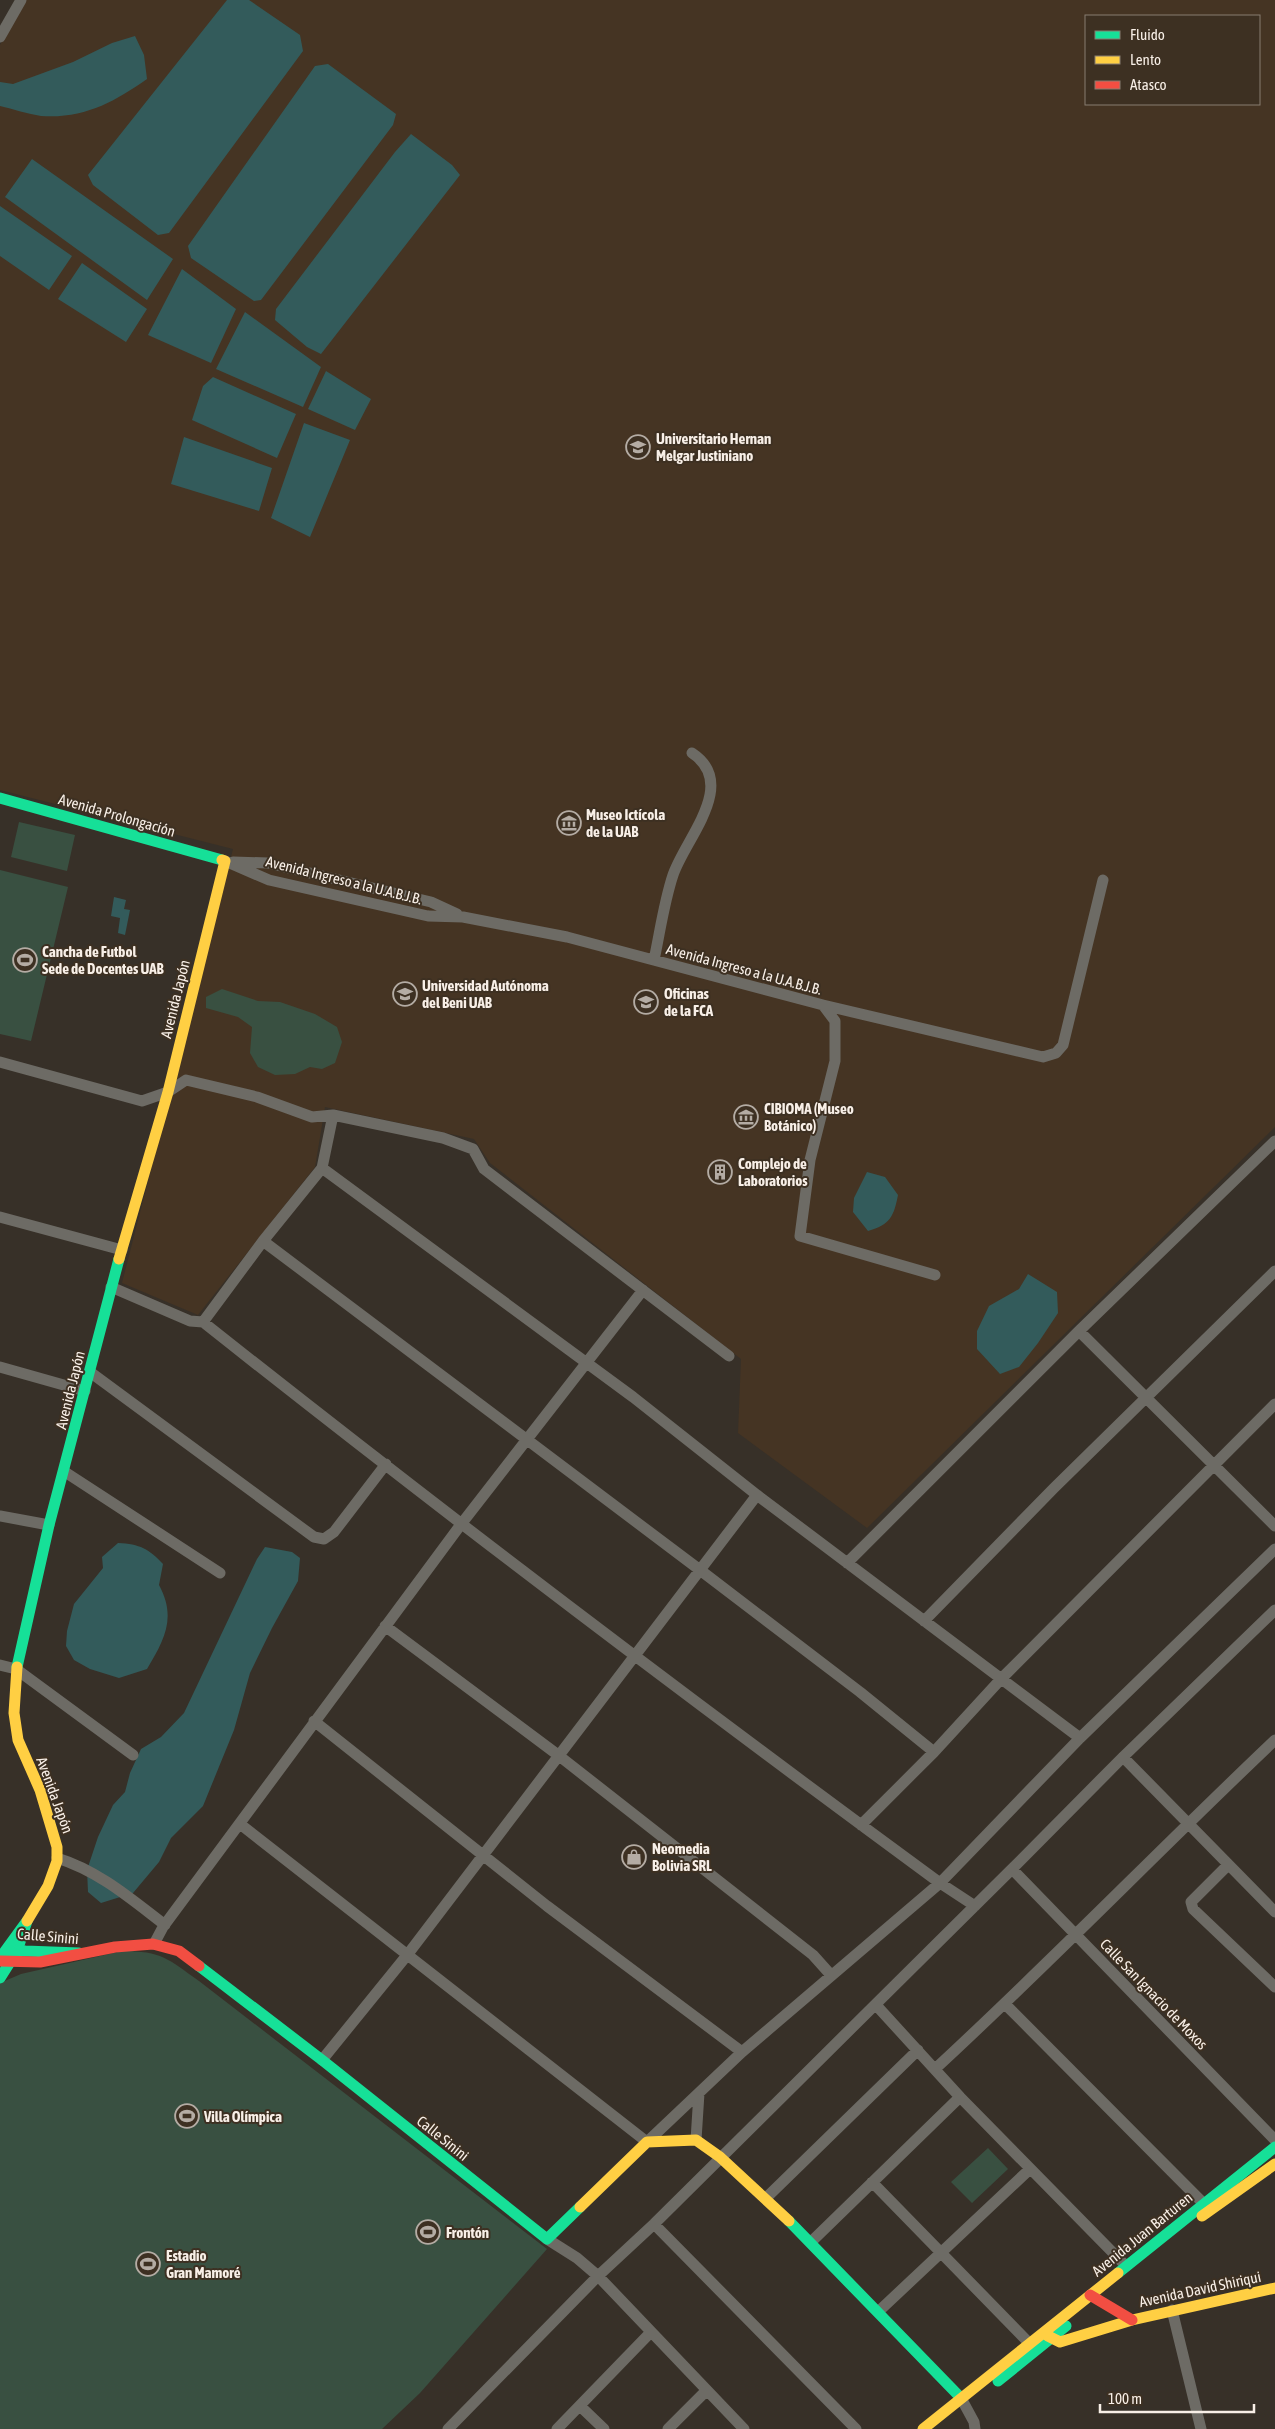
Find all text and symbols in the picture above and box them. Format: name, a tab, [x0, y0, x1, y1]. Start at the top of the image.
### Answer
legend	[1085, 15, 1260, 105]
text: Fluido	[1130, 26, 1165, 43]
text: Lento	[1130, 51, 1161, 68]
text: Atasco	[1130, 76, 1167, 93]
place label: Universitario Hernan Melgar Justiniano	[656, 430, 771, 464]
school or university icon: Universitario Hernan Melgar Justiniano	[625, 434, 651, 460]
street label: Avenida Prolongación	[57, 790, 177, 840]
place label: Museo Ictícola de la UAB	[586, 806, 665, 840]
museum icon: Museo Ictícola de la UAB	[556, 810, 582, 836]
street label: Avenida Ingreso a la U.A.B.J.B.	[264, 852, 424, 908]
street label: Avenida Ingreso a la U.A.B.J.B.	[664, 940, 824, 998]
place label: Cancha de Futbol Sede de Docentes UAB	[42, 943, 165, 977]
sports icon: Cancha de Futbol Sede de Docentes UAB	[12, 947, 38, 973]
street label: Avenida Japón	[157, 958, 193, 1040]
place label: Universidad Autónoma del Beni UAB	[422, 977, 549, 1011]
school or university icon: Universidad Autónoma del Beni UAB	[392, 981, 418, 1007]
place label: Oficinas de la FCA	[664, 985, 714, 1019]
school or university icon: Oficinas de la FCA	[633, 989, 659, 1015]
place label: CIBIOMA (Museo Botánico)	[764, 1100, 854, 1134]
museum icon: CIBIOMA (Museo Botánico)	[733, 1104, 759, 1130]
place label: Complejo de Laboratorios	[738, 1155, 808, 1189]
building icon: Complejo de Laboratorios	[707, 1159, 733, 1185]
street label: Avenida Japón	[52, 1349, 88, 1431]
street label: Avenida Japón	[33, 1754, 77, 1836]
place label: Neomedia Bolivia SRL	[652, 1840, 712, 1874]
shop icon: Neomedia Bolivia SRL	[621, 1844, 647, 1870]
street label: Calle Sinini	[17, 1925, 79, 1947]
street label: Calle San Ignacio de Moxos	[1097, 1935, 1211, 2053]
sports icon: Villa Olímpica	[174, 2103, 200, 2129]
place label: Villa Olímpica	[203, 2108, 282, 2125]
street label: Calle Sinini	[414, 2112, 472, 2164]
street label: Avenida Juan Barturen	[1089, 2188, 1195, 2280]
sports icon: Frontón	[415, 2219, 441, 2245]
place label: Frontón	[446, 2224, 489, 2241]
place label: Estadio Gran Mamoré	[166, 2247, 241, 2281]
sports icon: Estadio Gran Mamoré	[135, 2251, 161, 2277]
street label: Avenida David Shiriqui	[1138, 2268, 1262, 2310]
scale bar	[1100, 2382, 1254, 2414]
text: 100 m	[1108, 2390, 1142, 2407]

